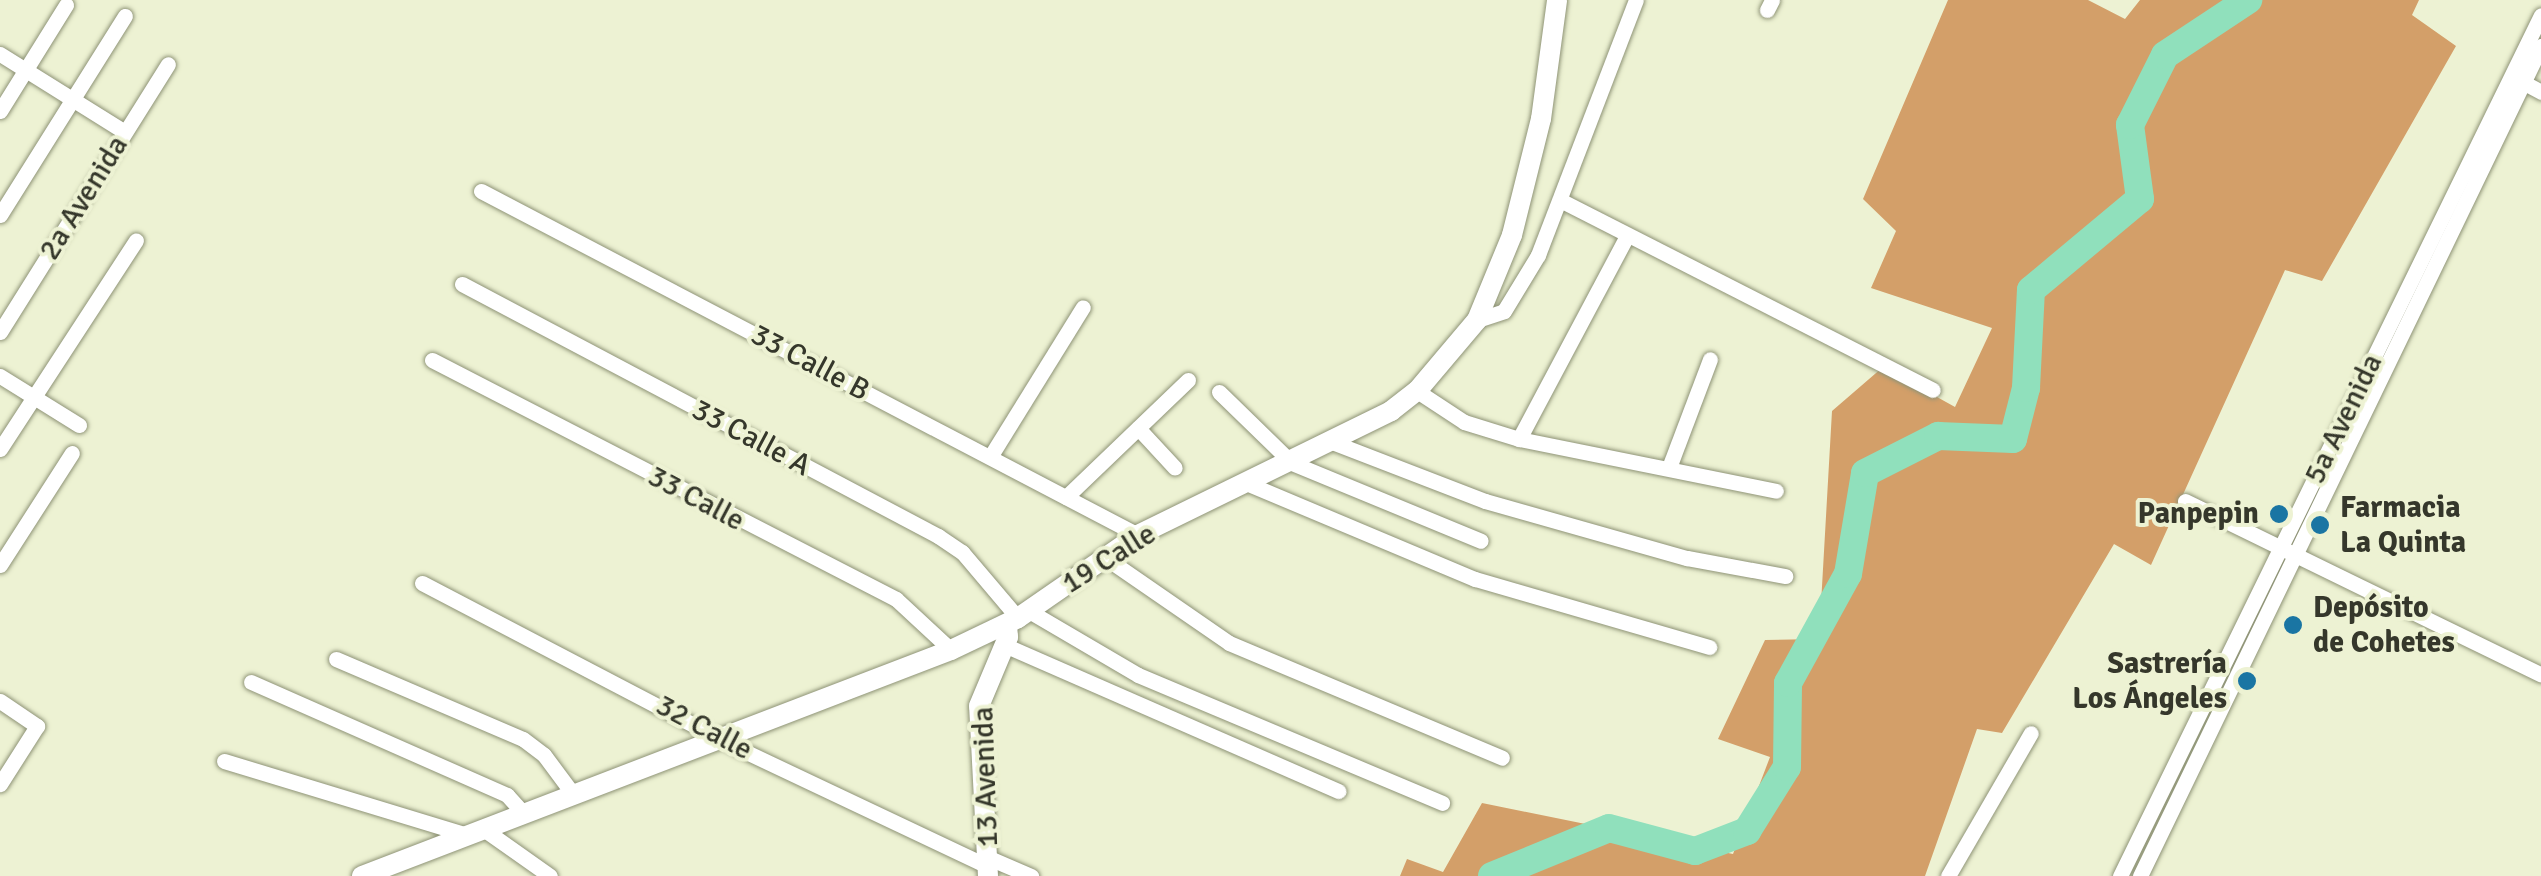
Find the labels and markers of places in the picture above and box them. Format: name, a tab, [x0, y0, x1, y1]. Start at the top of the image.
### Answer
place label: Farmacia La Quinta	[2340, 490, 2466, 560]
place label: Panpepin	[2138, 496, 2259, 532]
marker: Panpepin	[2268, 503, 2290, 525]
marker: Farmacia La Quinta	[2309, 514, 2331, 536]
place label: Depósito de Cohetes	[2313, 590, 2455, 660]
marker: Depósito de Cohetes	[2282, 614, 2304, 636]
place label: Sastrería Los Ángeles	[2072, 646, 2227, 716]
marker: Sastrería Los Ángeles	[2236, 670, 2258, 692]

